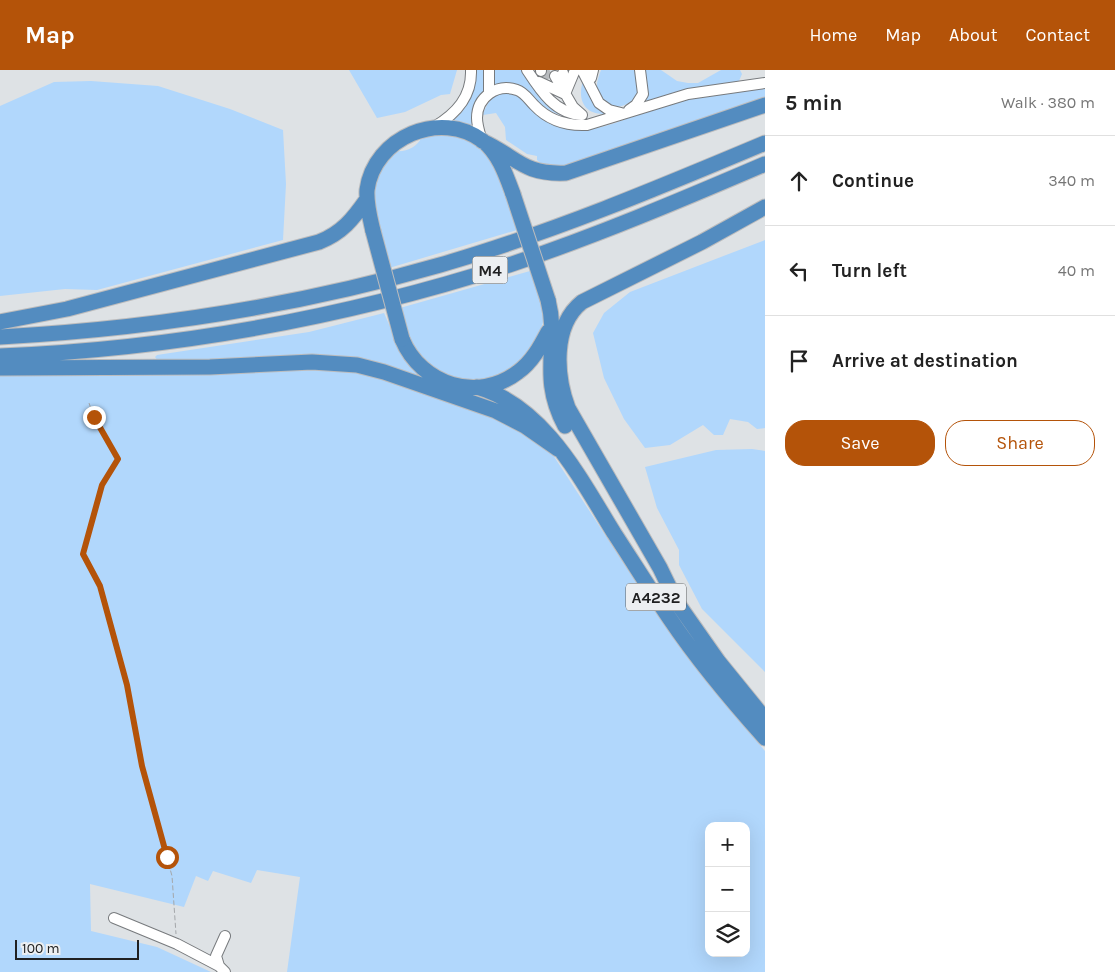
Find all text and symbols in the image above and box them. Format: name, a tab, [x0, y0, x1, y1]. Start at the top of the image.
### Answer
text: Map	[25, 21, 75, 49]
text: Home	[809, 24, 857, 46]
text: Map	[885, 24, 921, 46]
text: About	[949, 24, 998, 46]
text: Contact	[1026, 24, 1090, 46]
text: 5 min	[785, 91, 842, 115]
text: Walk · 380 m	[1001, 93, 1095, 112]
icon: ahead	[785, 167, 813, 195]
text: Continue	[832, 170, 914, 192]
text: 340 m	[1048, 171, 1095, 190]
road number: M4	[472, 256, 508, 284]
icon: left	[785, 257, 813, 285]
text: Turn left	[832, 260, 907, 282]
text: 40 m	[1058, 261, 1095, 280]
icon: arrive	[785, 347, 813, 375]
text: Arrive at destination	[832, 350, 1018, 372]
route end	[83, 406, 106, 429]
button: Save	[785, 420, 935, 466]
button: Share	[945, 420, 1095, 466]
road number: A4232	[626, 584, 686, 610]
map controls	[705, 822, 750, 957]
button: +	[705, 822, 750, 867]
route start	[156, 846, 179, 869]
button: −	[705, 867, 750, 912]
button: layers	[705, 912, 750, 957]
scale bar	[15, 937, 139, 960]
text: 100 m	[22, 940, 60, 957]

